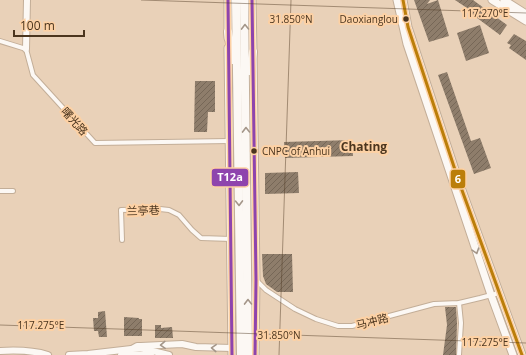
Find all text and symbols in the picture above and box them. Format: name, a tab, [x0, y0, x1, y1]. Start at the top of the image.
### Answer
text: 117.270°E	[462, 6, 508, 20]
scale bar	[14, 12, 84, 38]
text: 31.850°N	[269, 12, 313, 26]
place label: Daoxianglou	[340, 12, 398, 26]
marker: Daoxianglou	[401, 14, 411, 24]
text: 100 m	[20, 17, 55, 34]
one-way arrow	[241, 24, 249, 30]
street label: 曙光路	[58, 104, 92, 138]
one-way arrow	[242, 127, 250, 133]
district label: Chating	[341, 138, 387, 155]
place label: CNPC of Anhui	[262, 144, 330, 158]
marker: CNPC of Anhui	[249, 146, 259, 156]
line badge: T12a	[211, 168, 249, 187]
text: T12a	[217, 169, 243, 184]
line badge: 6	[450, 169, 466, 189]
text: 6	[455, 171, 461, 186]
one-way arrow	[235, 200, 243, 206]
street label: 兰亭巷	[126, 202, 160, 218]
one-way arrow	[472, 247, 480, 254]
one-way arrow	[244, 299, 252, 305]
street label: 马冲路	[354, 309, 390, 333]
text: 117.275°E	[18, 318, 64, 332]
text: 31.850°N	[257, 328, 301, 342]
text: 117.275°E	[462, 335, 508, 349]
one-way arrow	[160, 340, 166, 349]
one-way arrow	[211, 343, 217, 352]

